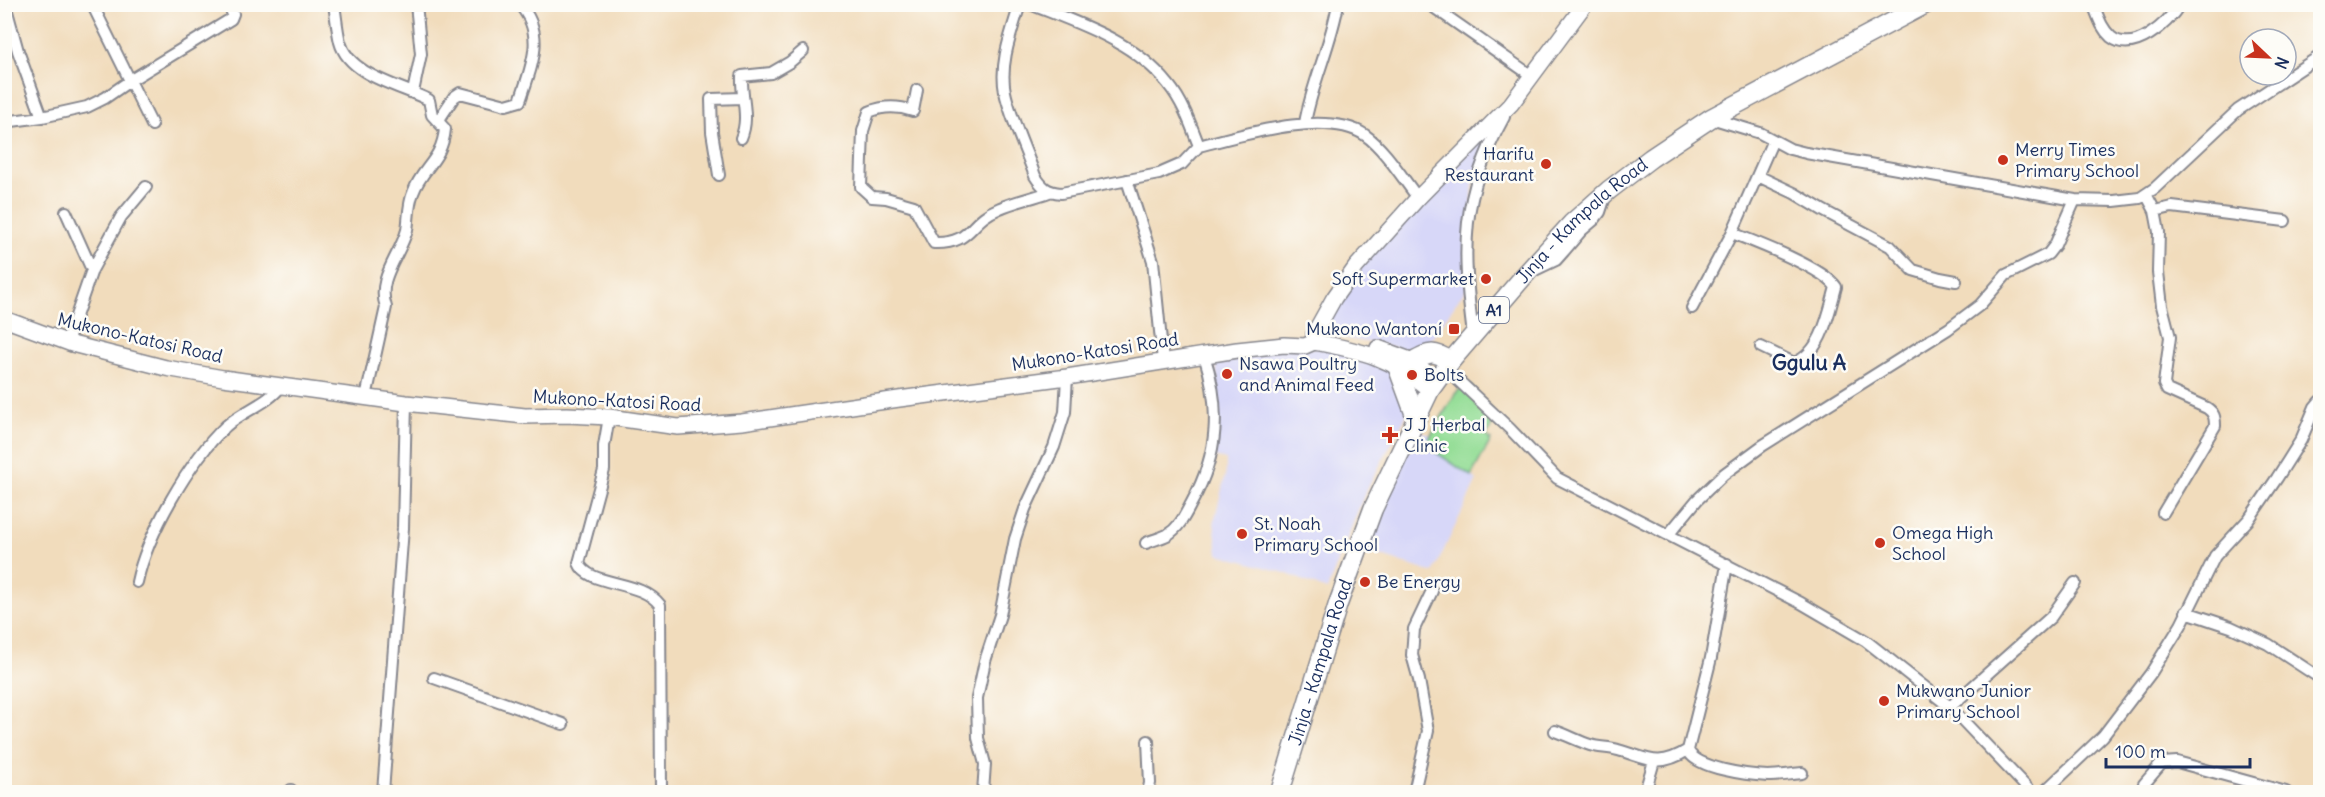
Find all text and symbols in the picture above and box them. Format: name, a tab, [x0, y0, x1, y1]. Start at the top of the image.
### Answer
north arrow	[2238, 27, 2298, 87]
text: N	[2270, 54, 2293, 72]
place label: Merry Times Primary School	[2015, 138, 2139, 182]
place label: Harifu Restaurant	[1445, 142, 1534, 186]
street label: Jinja - Kampala Road	[1511, 153, 1652, 288]
marker: Merry Times Primary School	[1996, 153, 2010, 167]
marker: Harifu Restaurant	[1539, 157, 1553, 171]
place label: Soft Supermarket	[1332, 267, 1474, 290]
marker: Soft Supermarket	[1479, 272, 1493, 286]
road number: A1	[1479, 297, 1509, 323]
street label: Mukono-Katosi Road	[55, 307, 225, 368]
place label: Mukono Wantoní	[1306, 317, 1442, 340]
marker: Mukono Wantoní	[1447, 322, 1461, 336]
street label: Mukono-Katosi Road	[1010, 327, 1180, 376]
district label: Ggulu A	[1772, 349, 1847, 376]
place label: Nsawa Poultry and Animal Feed	[1239, 352, 1375, 396]
place label: Bolts	[1424, 363, 1464, 386]
marker: Nsawa Poultry and Animal Feed	[1220, 367, 1234, 381]
marker: Bolts	[1405, 368, 1419, 382]
street label: Mukono-Katosi Road	[532, 385, 702, 416]
place label: J J Herbal Clinic	[1404, 413, 1486, 457]
marker: J J Herbal Clinic	[1381, 426, 1399, 444]
place label: St. Noah Primary School	[1254, 512, 1378, 556]
place label: Omega High School	[1892, 521, 1993, 565]
marker: St. Noah Primary School	[1235, 527, 1249, 541]
marker: Omega High School	[1873, 536, 1887, 550]
place label: Be Energy	[1377, 570, 1461, 593]
street label: Jinja - Kampala Road	[1283, 575, 1357, 748]
marker: Be Energy	[1358, 575, 1372, 589]
place label: Mukwano Junior Primary School	[1896, 679, 2032, 723]
marker: Mukwano Junior Primary School	[1877, 694, 1891, 708]
scale bar	[2106, 731, 2250, 769]
text: 100 m	[2115, 740, 2166, 763]

